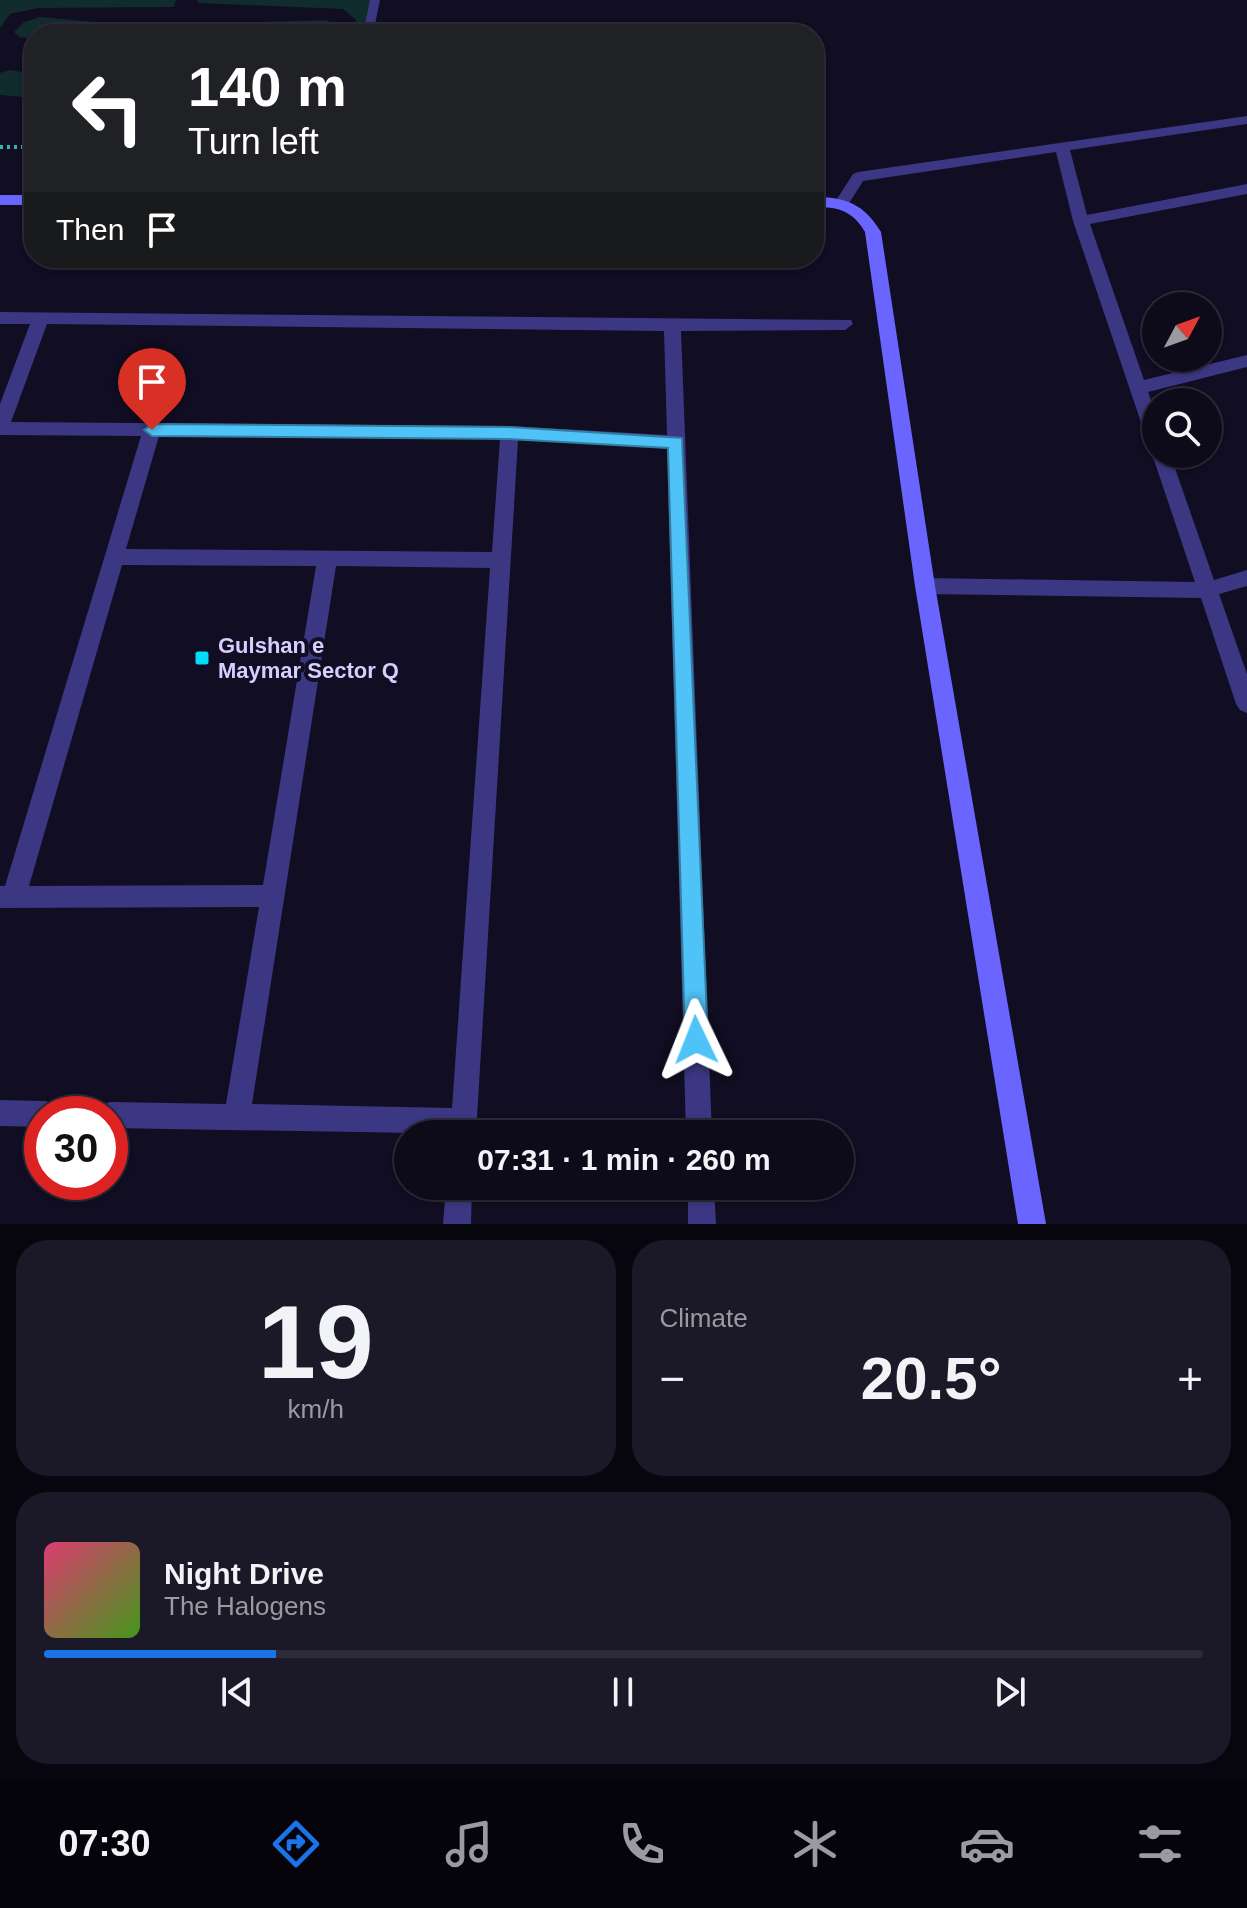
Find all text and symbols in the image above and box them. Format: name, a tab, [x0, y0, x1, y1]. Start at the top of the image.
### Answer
text: 140 m	[188, 55, 347, 118]
icon: left	[56, 56, 160, 160]
text: Turn left	[188, 121, 319, 162]
icon: arrive	[140, 208, 184, 252]
text: Then	[56, 213, 124, 246]
north arrow	[1142, 292, 1222, 372]
map controls	[1142, 292, 1222, 468]
pin	[118, 348, 186, 430]
icon: arrive	[130, 360, 174, 404]
button: search	[1142, 388, 1222, 468]
place label: Gulshan e Maymar Sector Q	[218, 633, 399, 683]
marker: Gulshan e Maymar Sector Q	[193, 649, 211, 667]
position arrow	[654, 998, 738, 1082]
speed limit sign: 30	[24, 1096, 128, 1200]
text: 07:31 · 1 min · 260 m	[477, 1143, 771, 1176]
text: 19	[258, 1284, 374, 1400]
text: Climate	[660, 1303, 748, 1333]
text: 20.5°	[861, 1345, 1002, 1412]
text: −	[660, 1354, 685, 1403]
text: +	[1177, 1354, 1203, 1403]
text: km/h	[288, 1394, 344, 1424]
text: Night Drive	[164, 1557, 324, 1590]
text: The Halogens	[164, 1591, 326, 1621]
icon: previous	[215, 1670, 259, 1714]
icon: pause	[601, 1670, 645, 1714]
icon: next	[988, 1670, 1032, 1714]
icon: directions	[268, 1816, 324, 1872]
icon: music	[441, 1816, 497, 1872]
icon: phone	[614, 1816, 670, 1872]
icon: climate	[787, 1816, 843, 1872]
icon: car	[959, 1816, 1015, 1872]
icon: filters	[1132, 1816, 1188, 1872]
text: 07:30	[58, 1823, 151, 1864]

